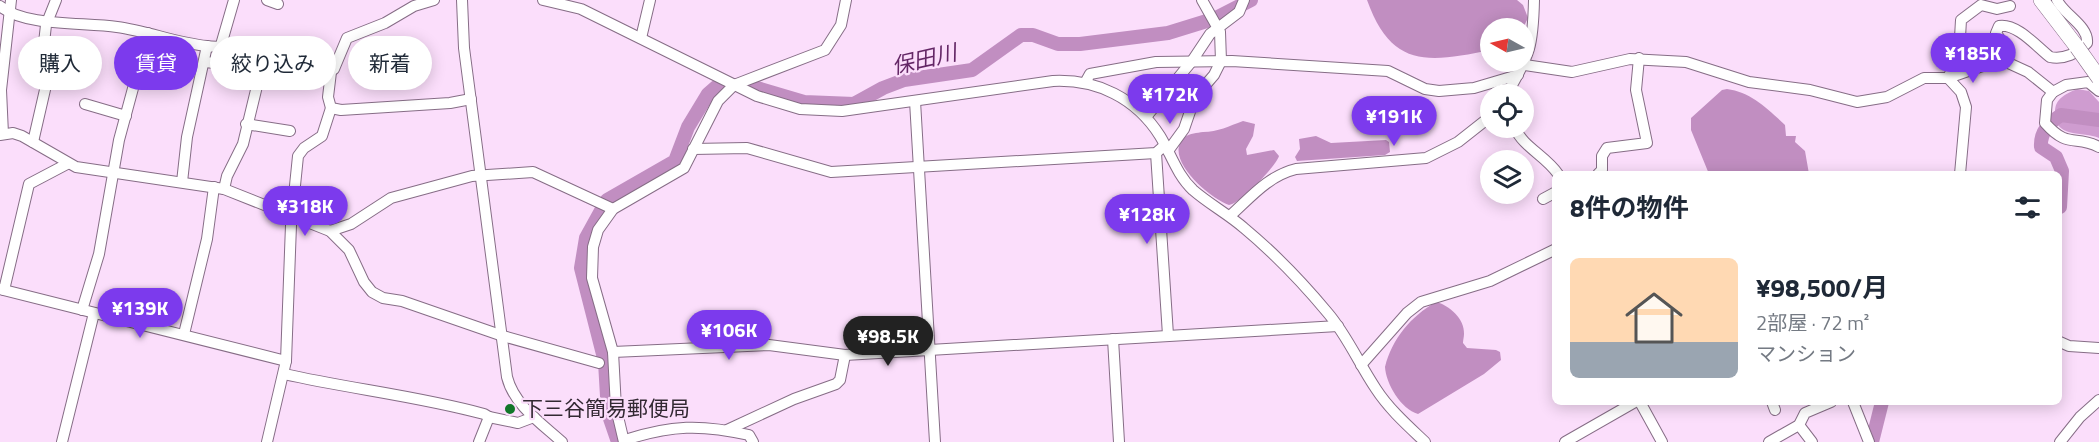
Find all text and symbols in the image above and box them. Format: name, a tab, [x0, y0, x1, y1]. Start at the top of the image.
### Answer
north arrow	[1480, 18, 1534, 72]
map controls	[1480, 18, 1534, 204]
pin: ¥185K	[1931, 33, 2015, 84]
water label: 保田川	[888, 35, 962, 83]
chip: 購入	[18, 36, 102, 90]
chip: 賃貸	[114, 36, 198, 90]
chip: 絞り込み	[210, 36, 336, 90]
chip: 新着	[348, 36, 432, 90]
text: ¥185K	[1945, 37, 2001, 68]
pin: ¥172K	[1128, 74, 1212, 125]
text: ¥172K	[1142, 78, 1198, 109]
button: locate	[1480, 84, 1534, 138]
pin: ¥191K	[1352, 96, 1436, 147]
text: ¥191K	[1366, 100, 1422, 131]
button: layers	[1480, 150, 1534, 204]
pin: ¥318K	[263, 186, 347, 237]
text: 8件の物件	[1570, 188, 1689, 227]
text: ¥318K	[277, 190, 333, 221]
icon: filters	[2011, 191, 2044, 224]
pin: ¥128K	[1105, 194, 1189, 245]
text: ¥128K	[1119, 198, 1175, 229]
text: ¥98,500/月	[1756, 268, 1888, 307]
icon: home	[1618, 282, 1690, 354]
pin: ¥139K	[98, 288, 182, 339]
text: ¥139K	[112, 292, 168, 323]
text: 2部屋 · 72 m²	[1756, 307, 1869, 338]
pin: ¥106K	[687, 310, 771, 361]
text: ¥106K	[701, 314, 757, 345]
pin: ¥98.5K	[839, 316, 937, 367]
text: ¥98.5K	[857, 320, 919, 351]
text: マンション	[1756, 338, 1856, 369]
place label: 下三谷簡易郵便局	[522, 392, 690, 424]
marker: 下三谷簡易郵便局	[503, 402, 517, 416]

